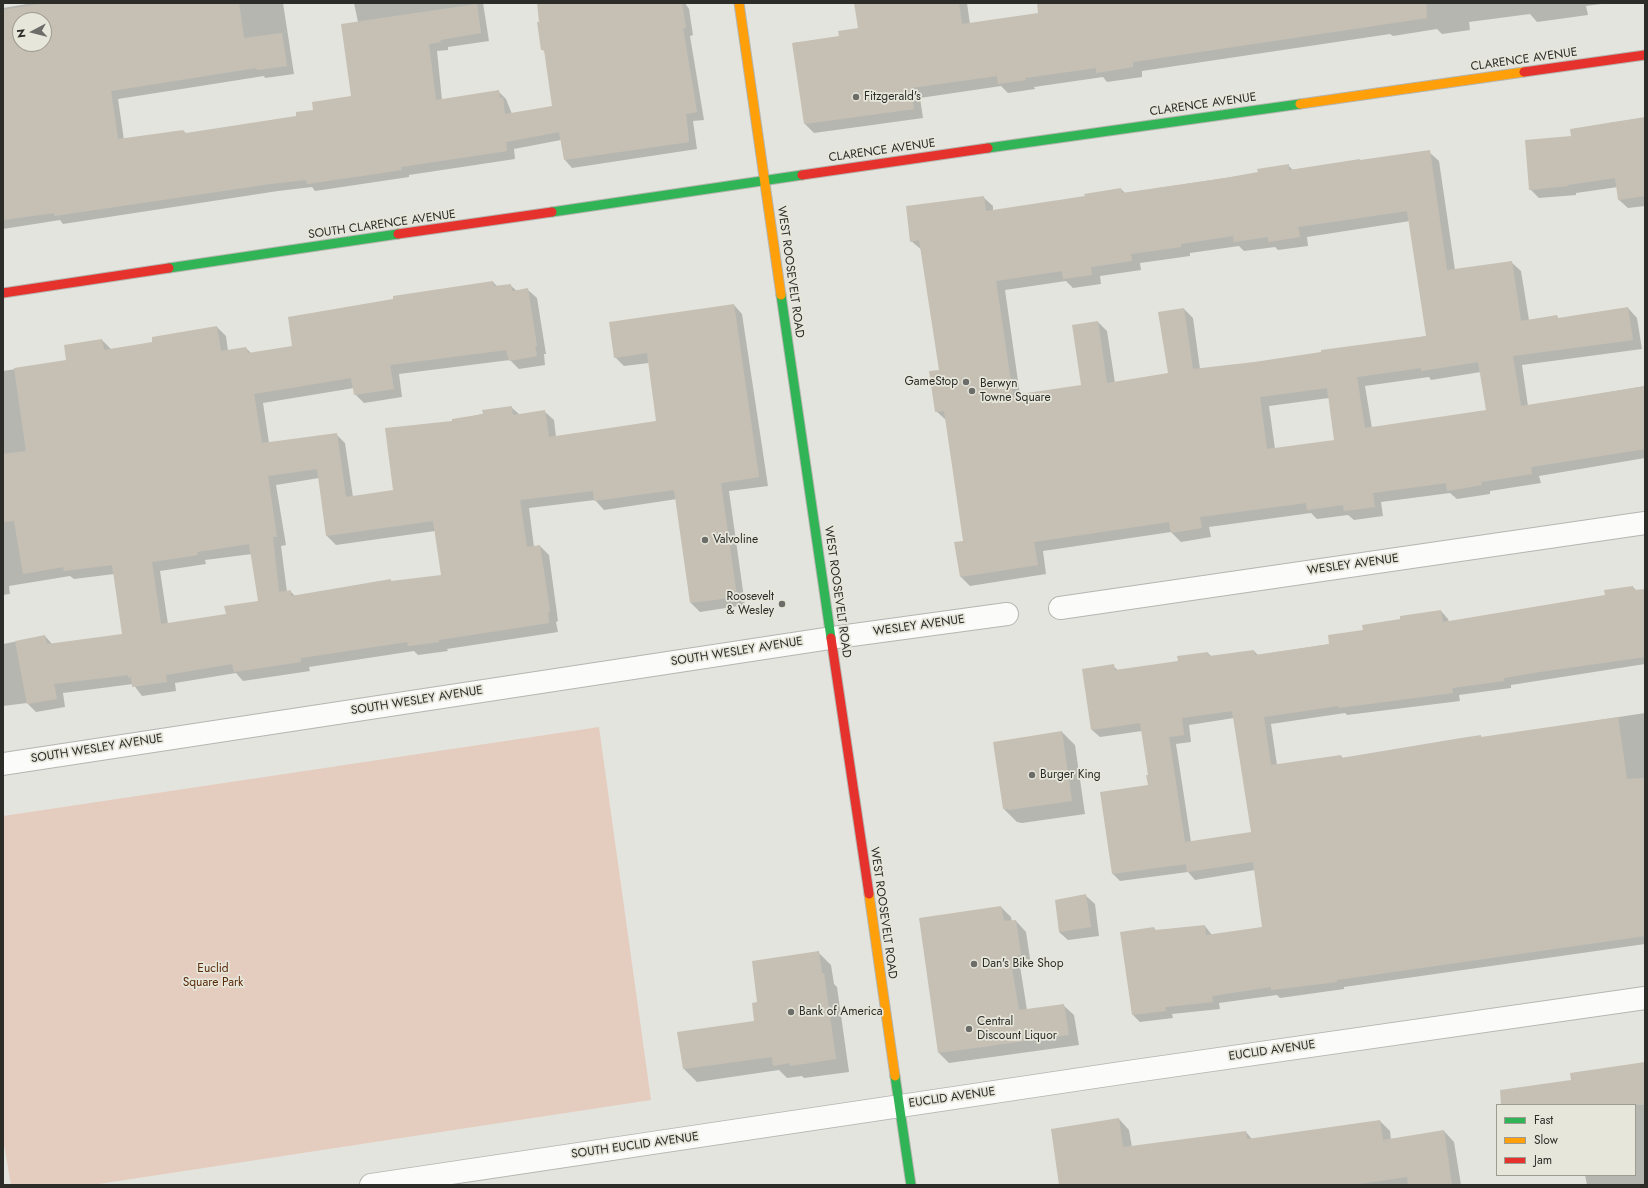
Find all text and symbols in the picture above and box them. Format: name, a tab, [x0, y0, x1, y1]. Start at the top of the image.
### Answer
north arrow	[12, 12, 52, 52]
text: N	[13, 28, 30, 39]
street label: CLARENCE AVENUE	[1470, 45, 1578, 75]
place label: Fitzgerald's	[864, 90, 921, 104]
street label: CLARENCE AVENUE	[1149, 90, 1257, 120]
marker: Fitzgerald's	[851, 92, 861, 102]
street label: CLARENCE AVENUE	[828, 136, 936, 166]
street label: WEST ROOSEVELT ROAD	[774, 205, 806, 339]
street label: SOUTH CLARENCE AVENUE	[307, 208, 457, 242]
place label: GameStop	[905, 375, 958, 389]
marker: GameStop	[961, 377, 971, 387]
place label: Berwyn Towne Square	[980, 377, 1051, 405]
marker: Berwyn Towne Square	[967, 386, 977, 396]
street label: WEST ROOSEVELT ROAD	[821, 525, 853, 659]
place label: Valvoline	[713, 533, 758, 547]
marker: Valvoline	[700, 535, 710, 545]
street label: WESLEY AVENUE	[1306, 551, 1400, 579]
place label: Roosevelt & Wesley	[726, 590, 774, 618]
marker: Roosevelt & Wesley	[777, 599, 787, 609]
street label: WESLEY AVENUE	[872, 612, 966, 640]
street label: SOUTH WESLEY AVENUE	[670, 634, 804, 670]
street label: SOUTH WESLEY AVENUE	[350, 683, 484, 719]
street label: SOUTH WESLEY AVENUE	[30, 731, 164, 767]
place label: Burger King	[1040, 768, 1101, 782]
marker: Burger King	[1027, 770, 1037, 780]
street label: WEST ROOSEVELT ROAD	[867, 846, 899, 980]
place label: Dan's Bike Shop	[982, 957, 1063, 971]
marker: Dan's Bike Shop	[969, 959, 979, 969]
park label: Euclid Square Park	[183, 962, 243, 990]
place label: Bank of America	[799, 1005, 882, 1019]
marker: Bank of America	[786, 1007, 796, 1017]
place label: Central Discount Liquor	[977, 1015, 1057, 1043]
marker: Central Discount Liquor	[964, 1024, 974, 1034]
street label: EUCLID AVENUE	[1228, 1038, 1316, 1064]
street label: EUCLID AVENUE	[908, 1085, 996, 1111]
legend	[1496, 1104, 1636, 1176]
text: Fast	[1534, 1111, 1553, 1129]
street label: SOUTH EUCLID AVENUE	[570, 1130, 700, 1162]
text: Slow	[1534, 1131, 1558, 1149]
text: Jam	[1534, 1151, 1552, 1169]

